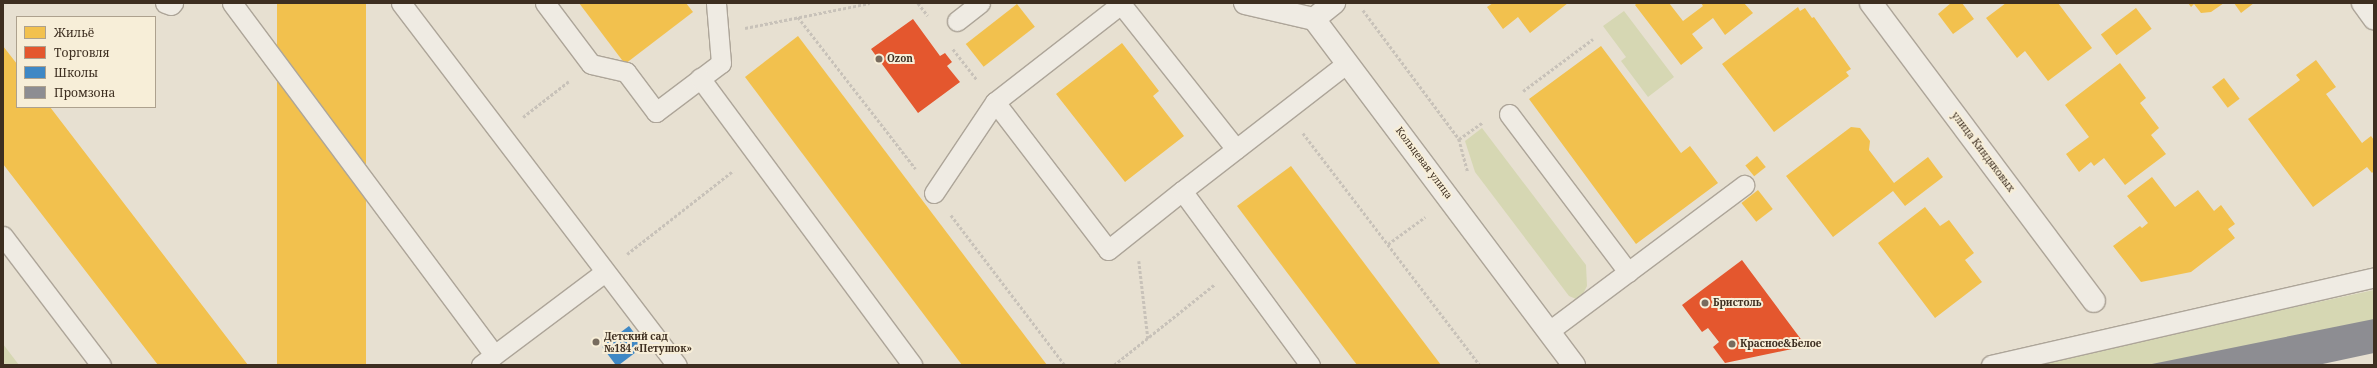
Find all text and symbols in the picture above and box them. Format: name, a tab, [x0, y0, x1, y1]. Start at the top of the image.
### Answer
legend	[16, 16, 156, 108]
text: Жильё	[54, 24, 94, 41]
text: Торговля	[54, 44, 110, 61]
place label: Ozon	[887, 53, 913, 65]
marker: Ozon	[874, 54, 884, 64]
text: Школы	[54, 64, 98, 81]
text: Промзона	[54, 84, 115, 101]
street label: улица Киндяковых	[1949, 110, 2017, 194]
street label: Кольцевая улица	[1393, 125, 1455, 201]
place label: Бристоль	[1713, 297, 1761, 309]
marker: Бристоль	[1700, 298, 1710, 308]
place label: Детский сад №184 «Петушок»	[604, 330, 692, 354]
marker: Детский сад №184 «Петушок»	[591, 337, 601, 347]
place label: Красное&Белое	[1740, 338, 1821, 350]
marker: Красное&Белое	[1727, 339, 1737, 349]

